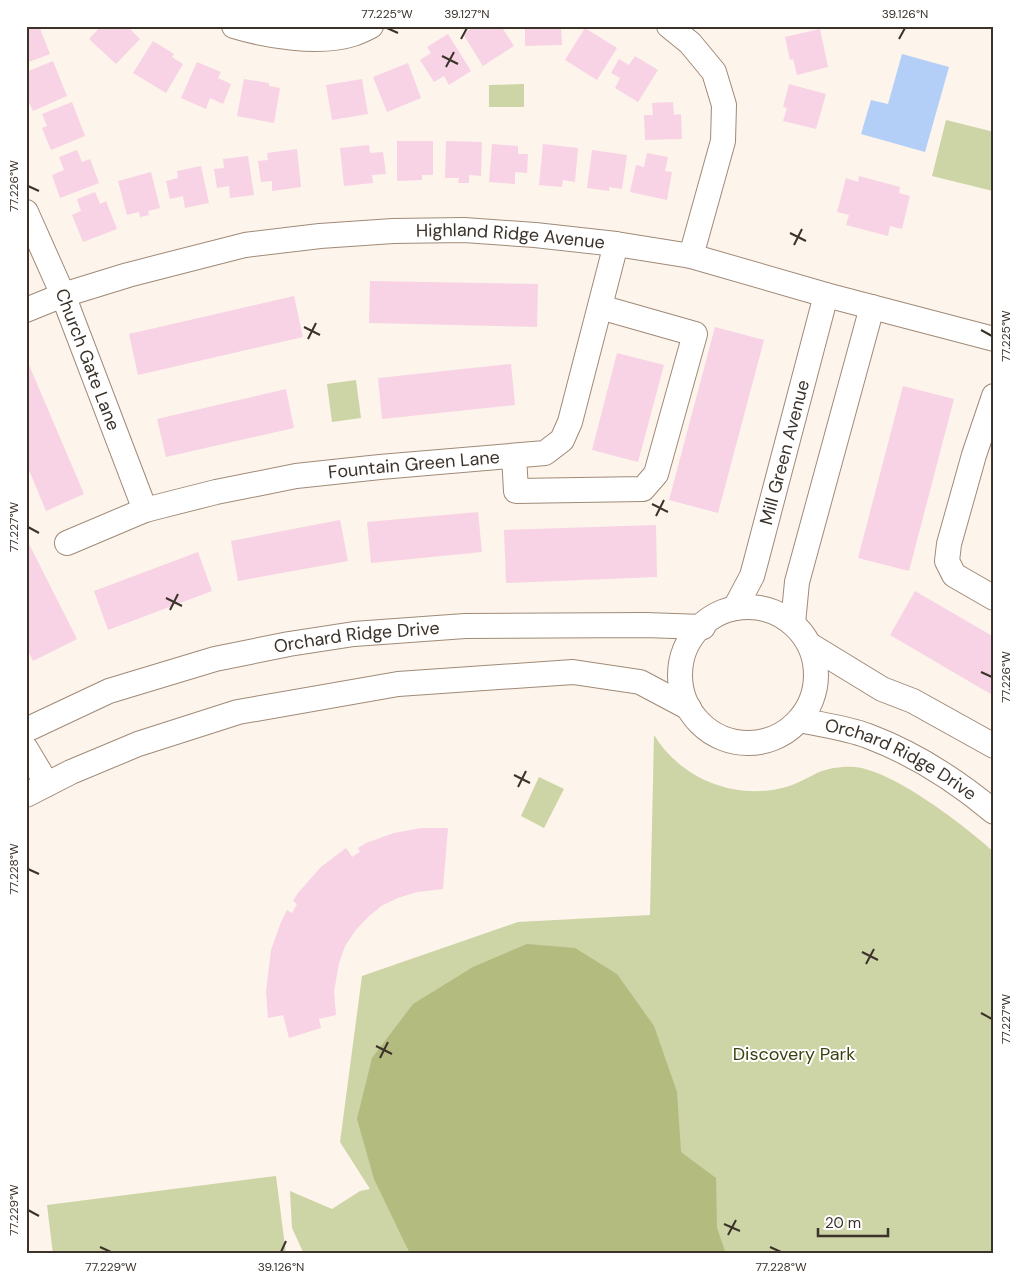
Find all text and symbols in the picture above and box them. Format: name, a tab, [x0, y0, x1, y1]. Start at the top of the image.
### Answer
text: 77.225°W	[361, 6, 413, 22]
text: 39.127°N	[444, 6, 490, 22]
text: 39.126°N	[882, 6, 928, 22]
text: 77.226°W	[6, 160, 22, 212]
street label: Highland Ridge Avenue	[416, 218, 606, 255]
street label: Church Gate Lane	[50, 285, 126, 434]
text: 77.225°W	[998, 310, 1014, 362]
street label: Mill Green Avenue	[754, 377, 815, 528]
street label: Fountain Green Lane	[327, 445, 501, 484]
text: 77.227°W	[6, 502, 22, 552]
street label: Orchard Ridge Drive	[272, 616, 440, 659]
text: 77.226°W	[998, 651, 1014, 703]
street label: Orchard Ridge Drive	[823, 713, 981, 806]
text: 77.228°W	[6, 843, 22, 895]
text: 77.227°W	[998, 994, 1014, 1044]
park label: Discovery Park	[733, 1042, 855, 1066]
text: 77.229°W	[6, 1184, 22, 1236]
scale bar	[818, 1205, 888, 1237]
text: 20 m	[825, 1213, 861, 1233]
text: 77.229°W	[85, 1259, 137, 1275]
text: 39.126°N	[258, 1259, 304, 1275]
text: 77.228°W	[755, 1259, 807, 1275]

